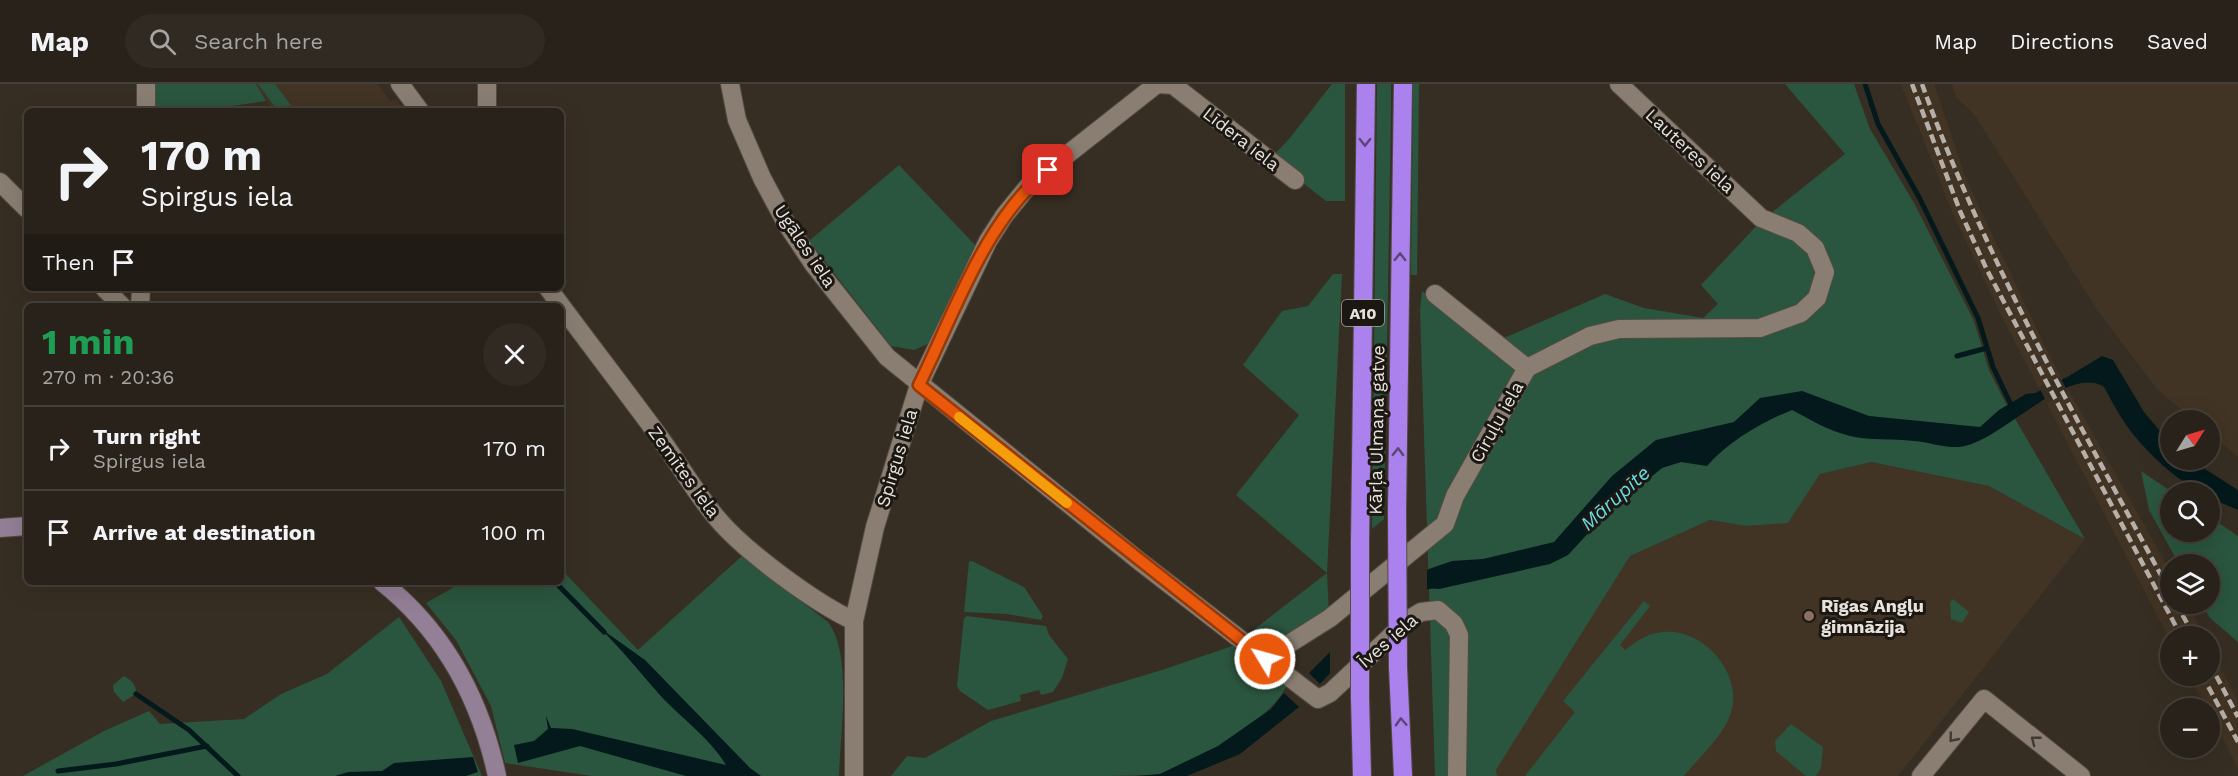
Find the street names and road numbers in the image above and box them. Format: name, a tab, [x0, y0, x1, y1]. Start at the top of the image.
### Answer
street label: Līdera iela	[1199, 102, 1284, 175]
street label: Lauteres iela	[1642, 104, 1739, 197]
street label: Ugāles iela	[770, 201, 841, 291]
road number: A10	[1342, 300, 1384, 326]
street label: Kārļa Ulmaņa gatve	[1365, 345, 1388, 515]
street label: Cīruļu iela	[1466, 378, 1527, 466]
street label: Spirgus iela	[872, 406, 921, 510]
street label: Zemītes iela	[644, 422, 725, 521]
street label: Īves iela	[1354, 609, 1422, 672]

